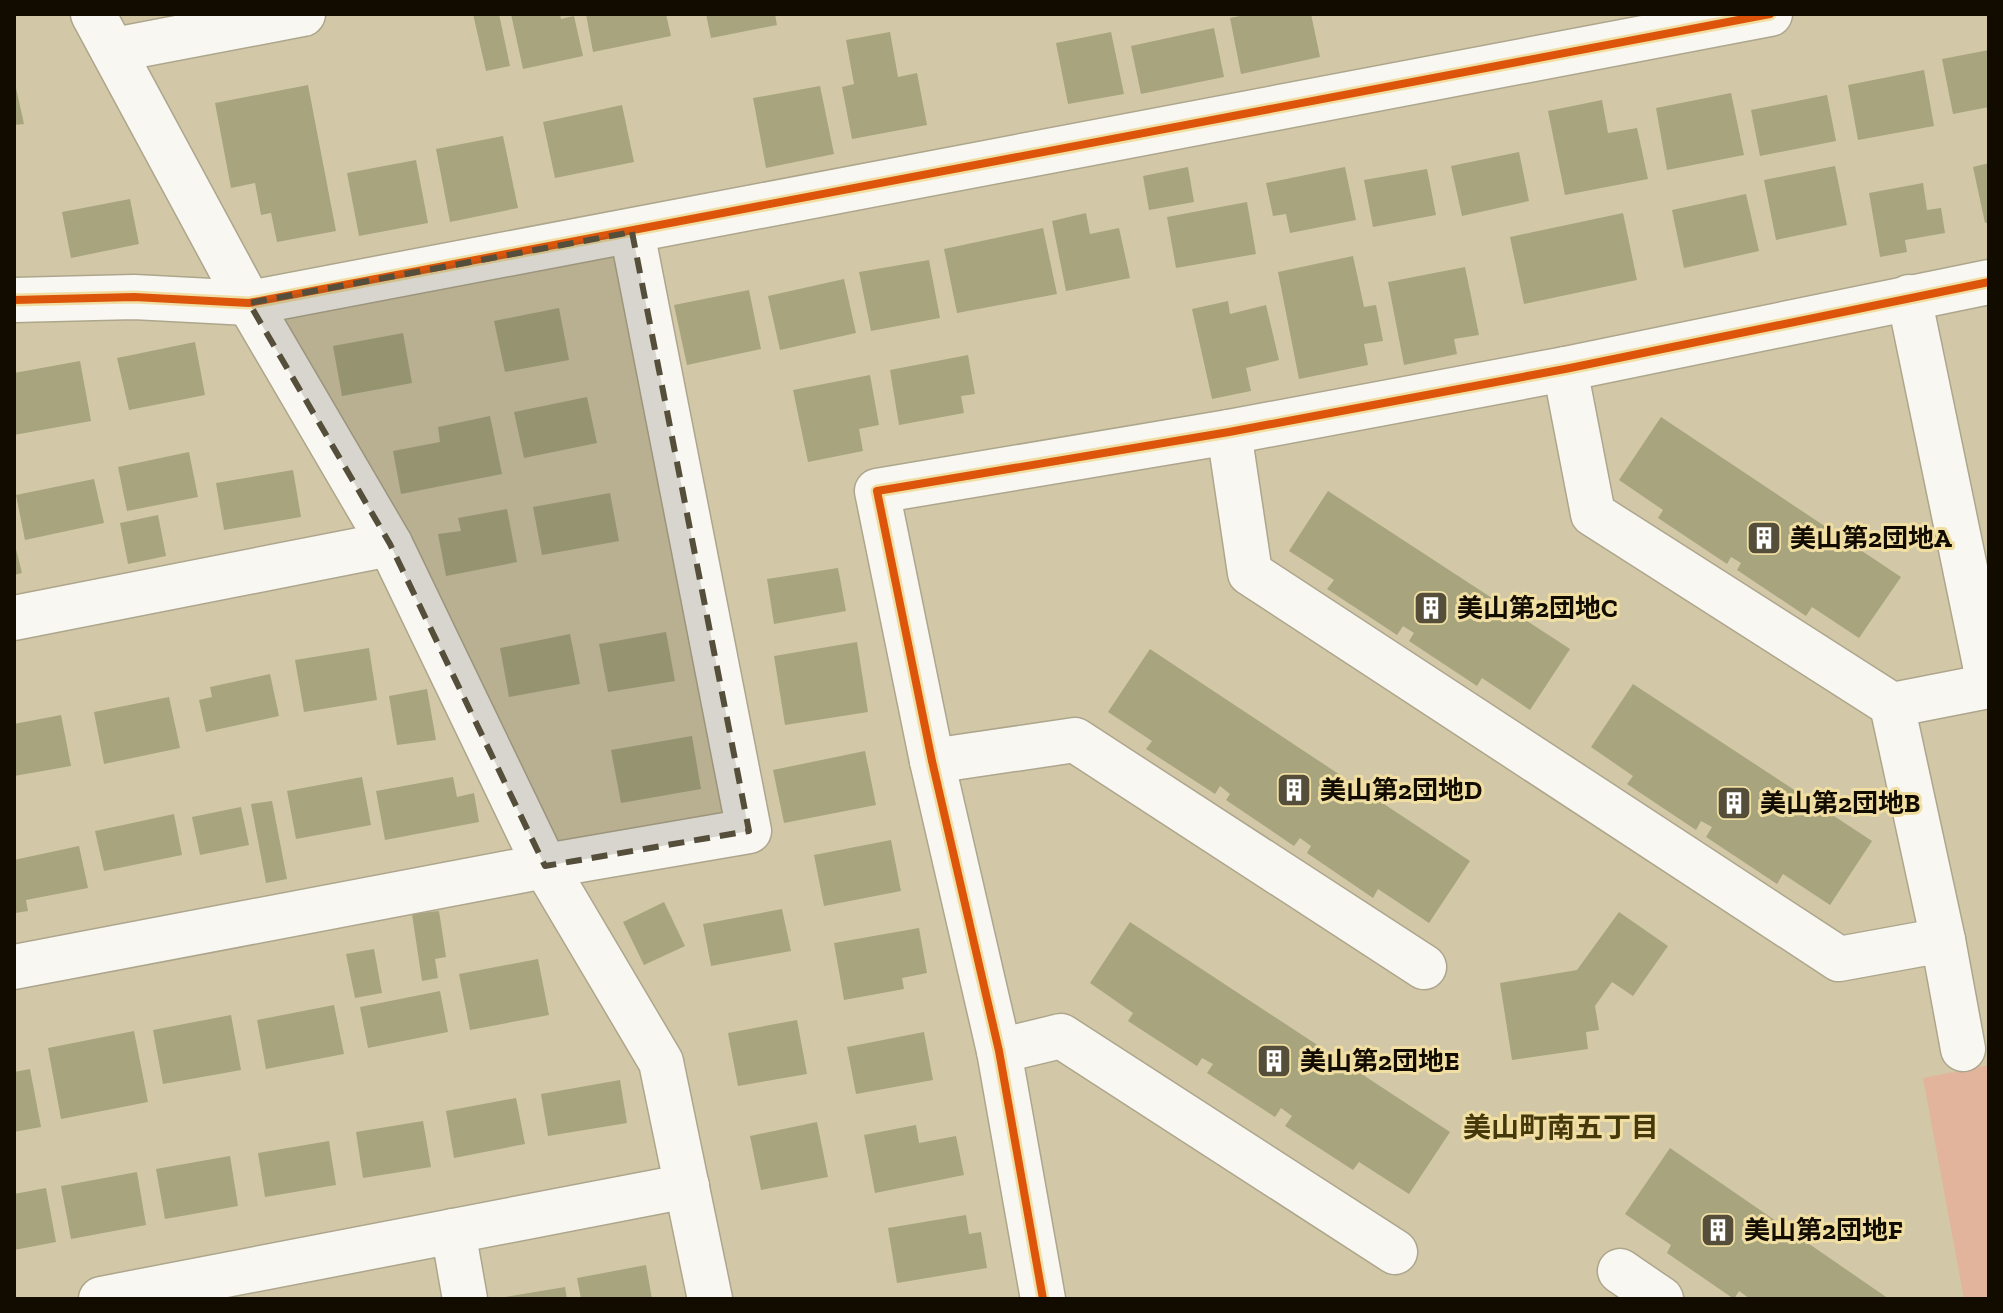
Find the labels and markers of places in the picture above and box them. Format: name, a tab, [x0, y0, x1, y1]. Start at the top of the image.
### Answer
building icon: 美山第2団地A	[1745, 519, 1783, 557]
place label: 美山第2団地A	[1790, 522, 1952, 554]
building icon: 美山第2団地C	[1412, 589, 1450, 627]
place label: 美山第2団地C	[1457, 592, 1618, 624]
building icon: 美山第2団地D	[1275, 771, 1313, 809]
place label: 美山第2団地D	[1320, 774, 1482, 806]
building icon: 美山第2団地B	[1715, 784, 1753, 822]
place label: 美山第2団地B	[1760, 787, 1920, 819]
building icon: 美山第2団地E	[1255, 1042, 1293, 1080]
place label: 美山第2団地E	[1300, 1045, 1459, 1077]
building icon: 美山第2団地F	[1699, 1211, 1737, 1249]
place label: 美山第2団地F	[1744, 1214, 1903, 1246]

